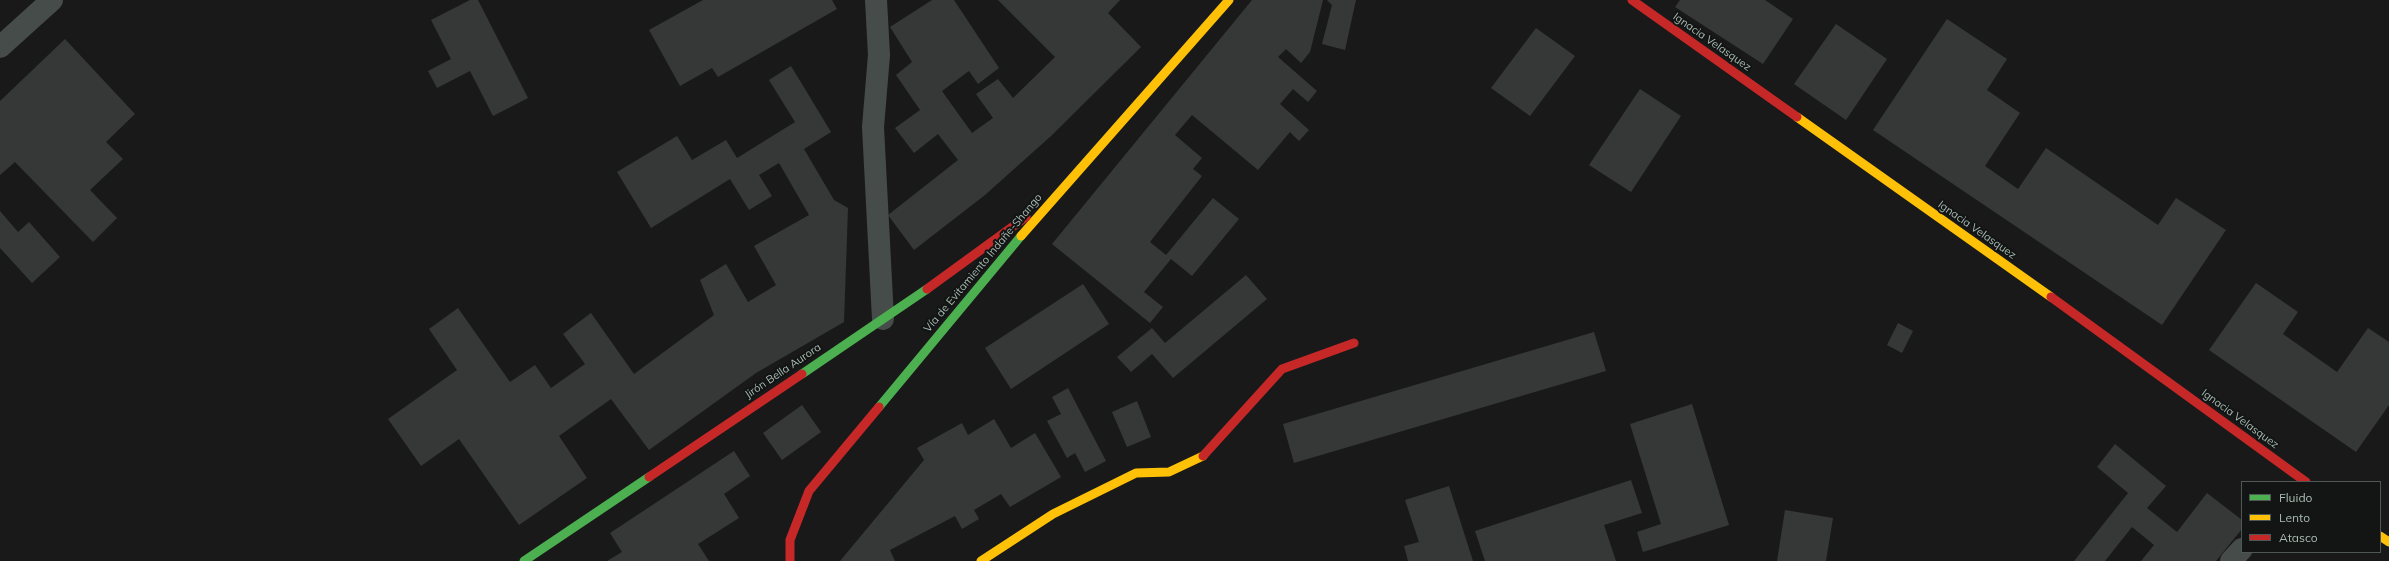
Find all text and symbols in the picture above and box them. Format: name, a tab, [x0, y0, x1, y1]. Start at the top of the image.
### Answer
street label: Ignacia Velasquez	[1670, 10, 1754, 74]
street label: Vía de Evitamiento Indañe-Shango	[921, 191, 1045, 335]
street label: Ignacia Velasquez	[1935, 198, 2019, 262]
street label: Jirón Bella Aurora	[742, 341, 824, 401]
street label: Ignacia Velasquez	[2199, 387, 2281, 451]
legend	[2241, 481, 2381, 553]
text: Fluido	[2279, 490, 2312, 505]
text: Lento	[2279, 510, 2310, 525]
text: Atasco	[2279, 530, 2318, 545]

